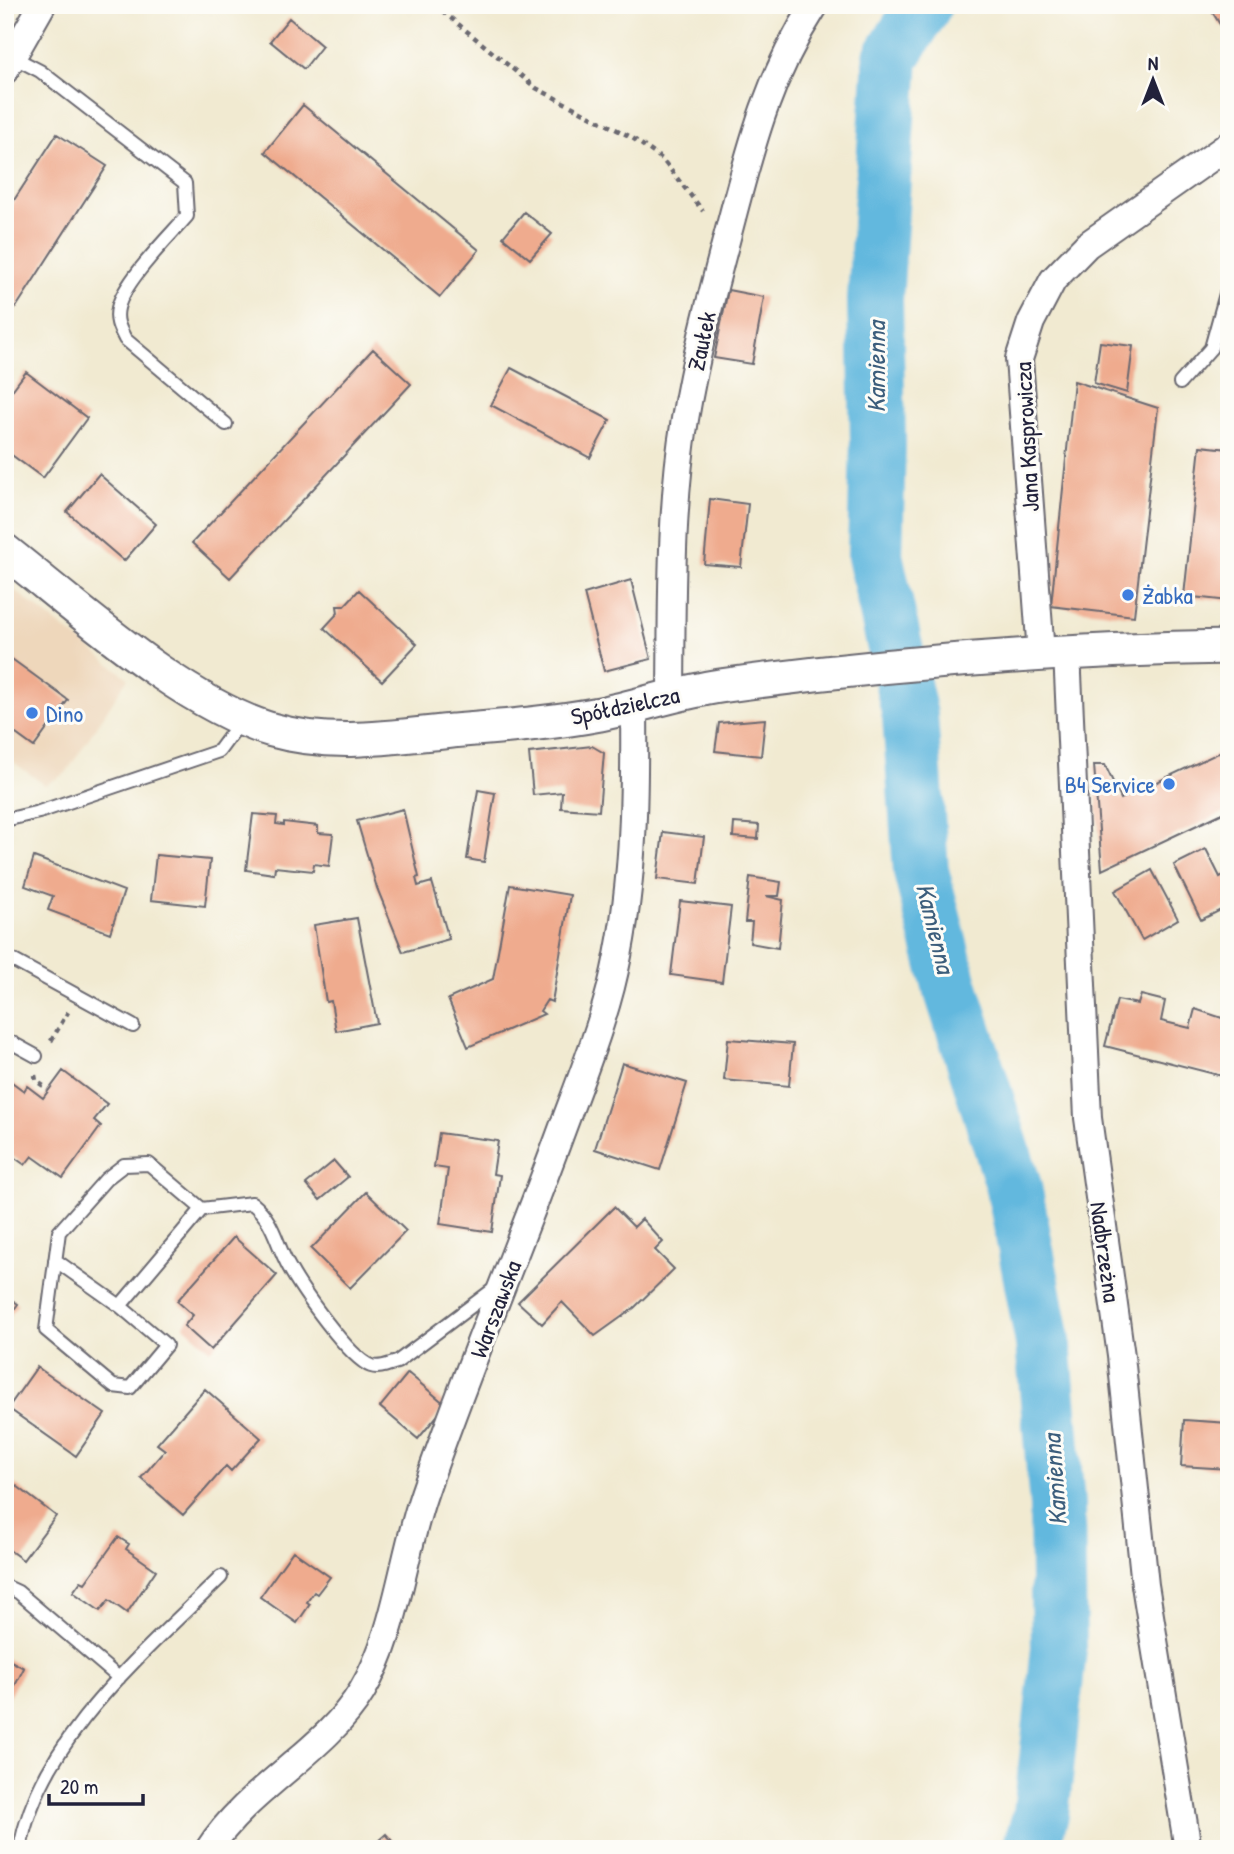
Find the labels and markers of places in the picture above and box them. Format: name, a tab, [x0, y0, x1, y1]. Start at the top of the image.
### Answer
place label: Żabka	[1142, 579, 1193, 611]
marker: Żabka	[1120, 587, 1136, 603]
place label: Dino	[46, 697, 84, 729]
marker: Dino	[24, 705, 40, 721]
place label: B4 Service	[1065, 768, 1155, 800]
marker: B4 Service	[1161, 776, 1177, 792]

